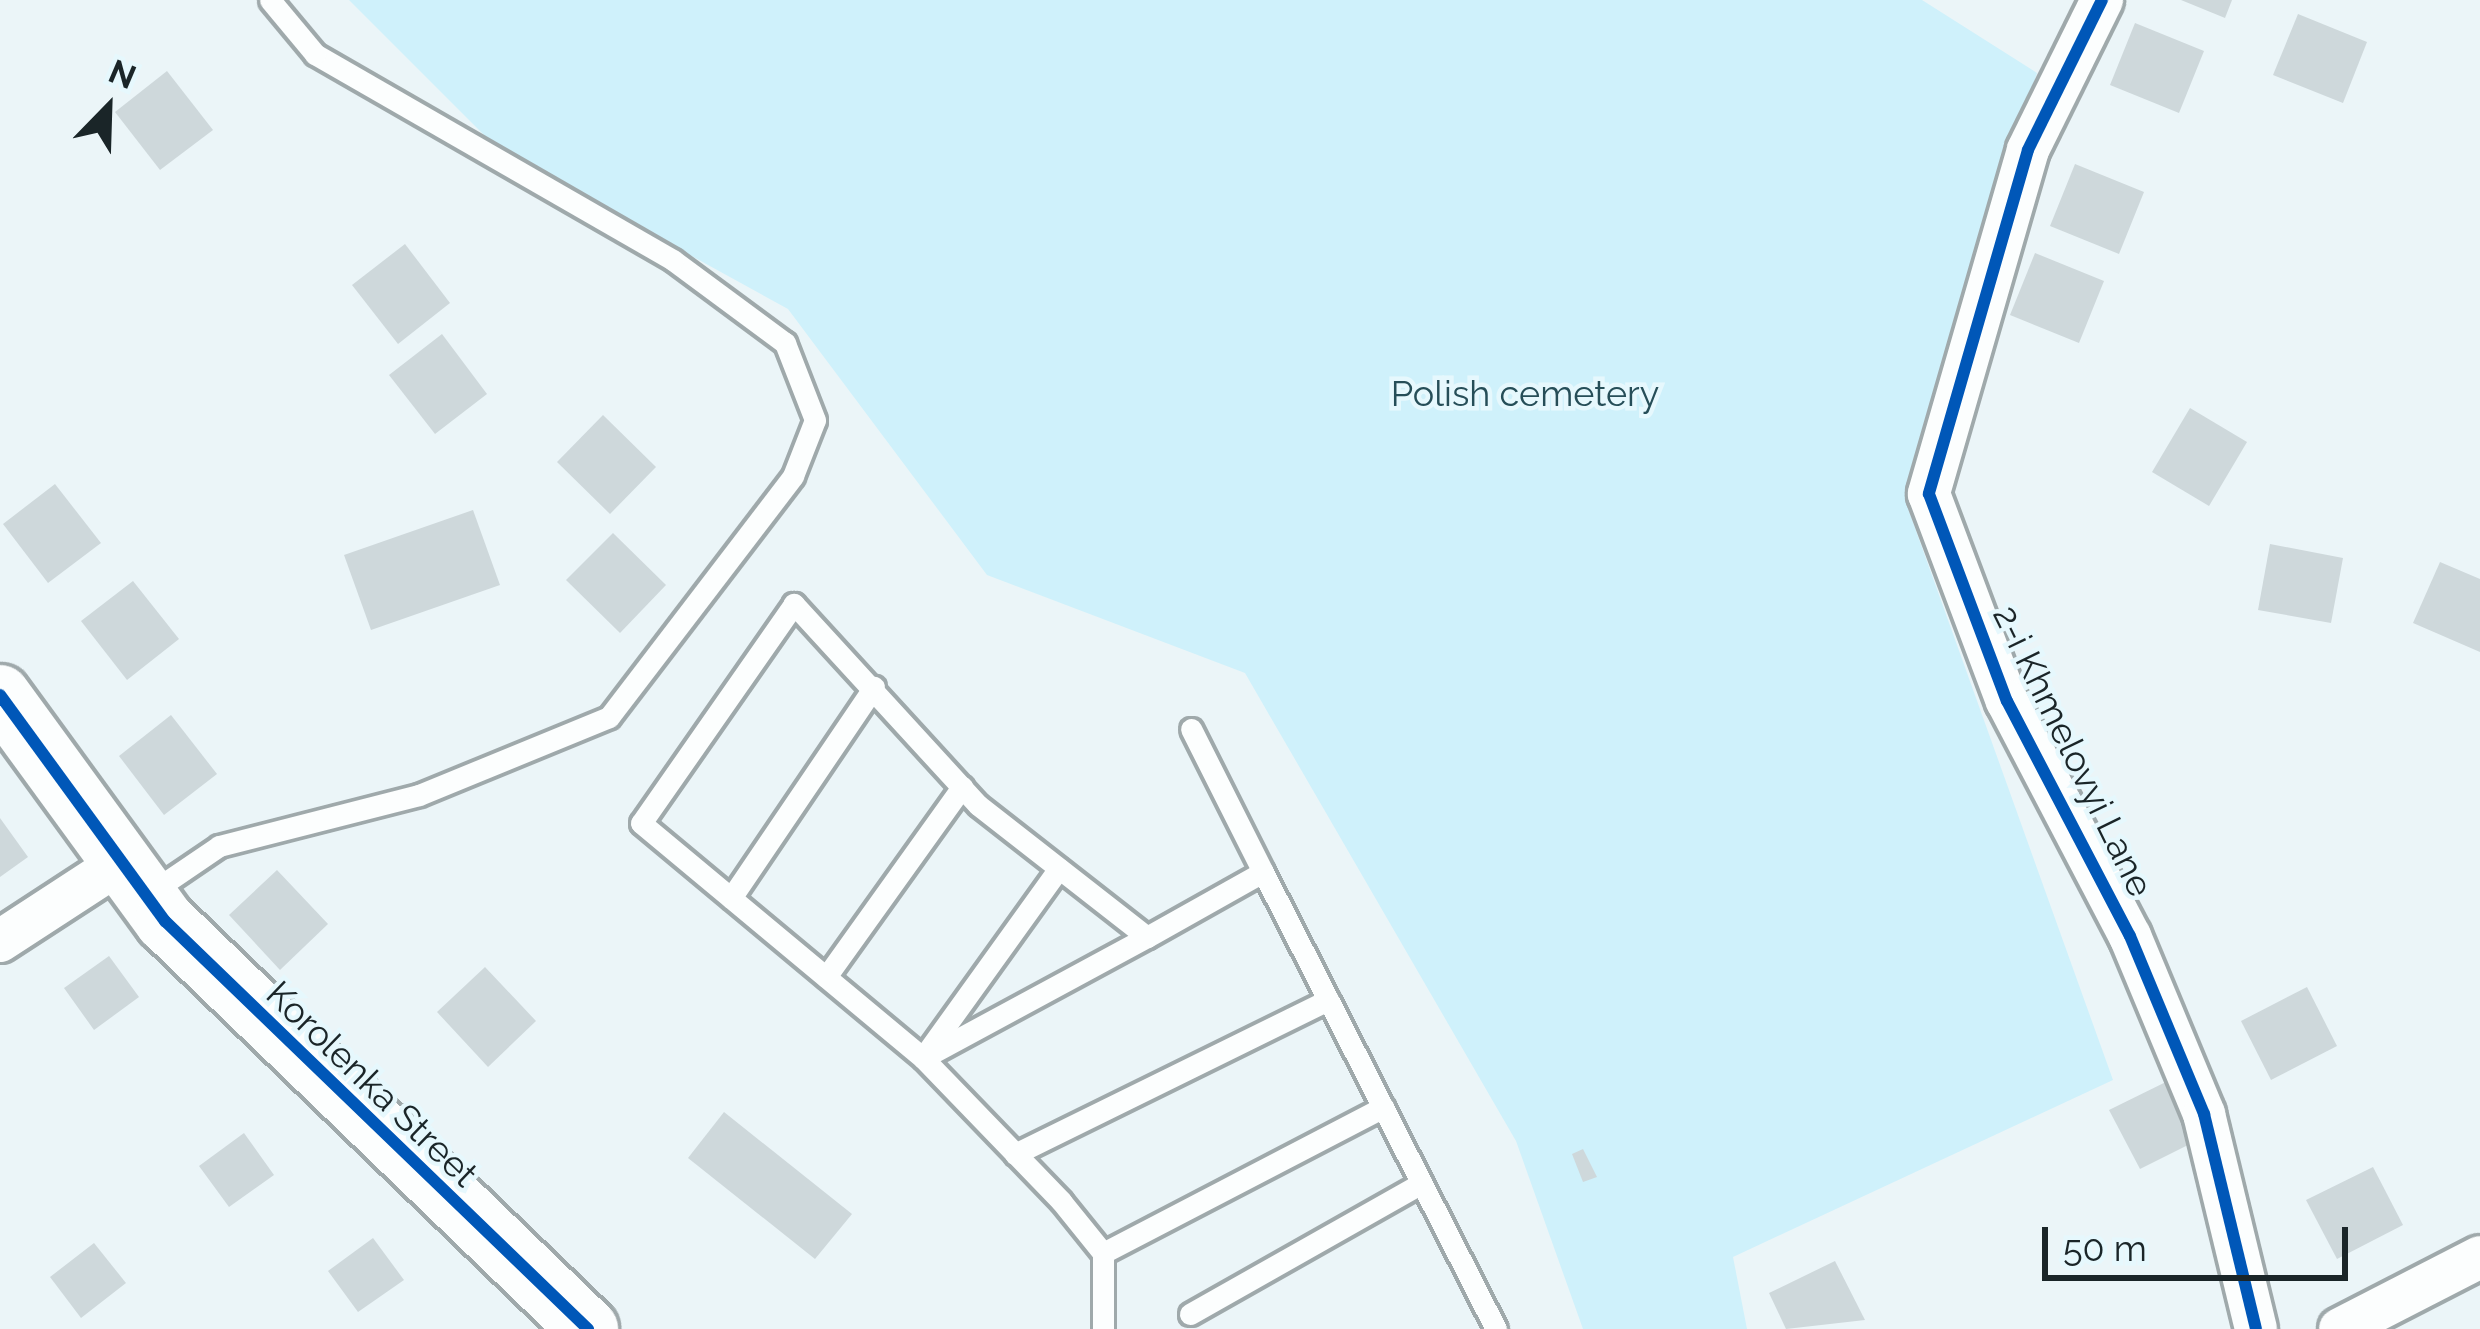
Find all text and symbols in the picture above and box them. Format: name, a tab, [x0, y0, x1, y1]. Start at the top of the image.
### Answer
north arrow	[48, 48, 168, 168]
text: N	[103, 52, 141, 97]
park label: Polish cemetery	[1391, 372, 1659, 416]
street label: 2-i Khmelovyi Lane	[1984, 598, 2162, 904]
street label: Korolenka Street	[258, 972, 486, 1196]
scale bar	[2048, 1203, 2354, 1277]
text: 50 m	[2063, 1227, 2147, 1269]

